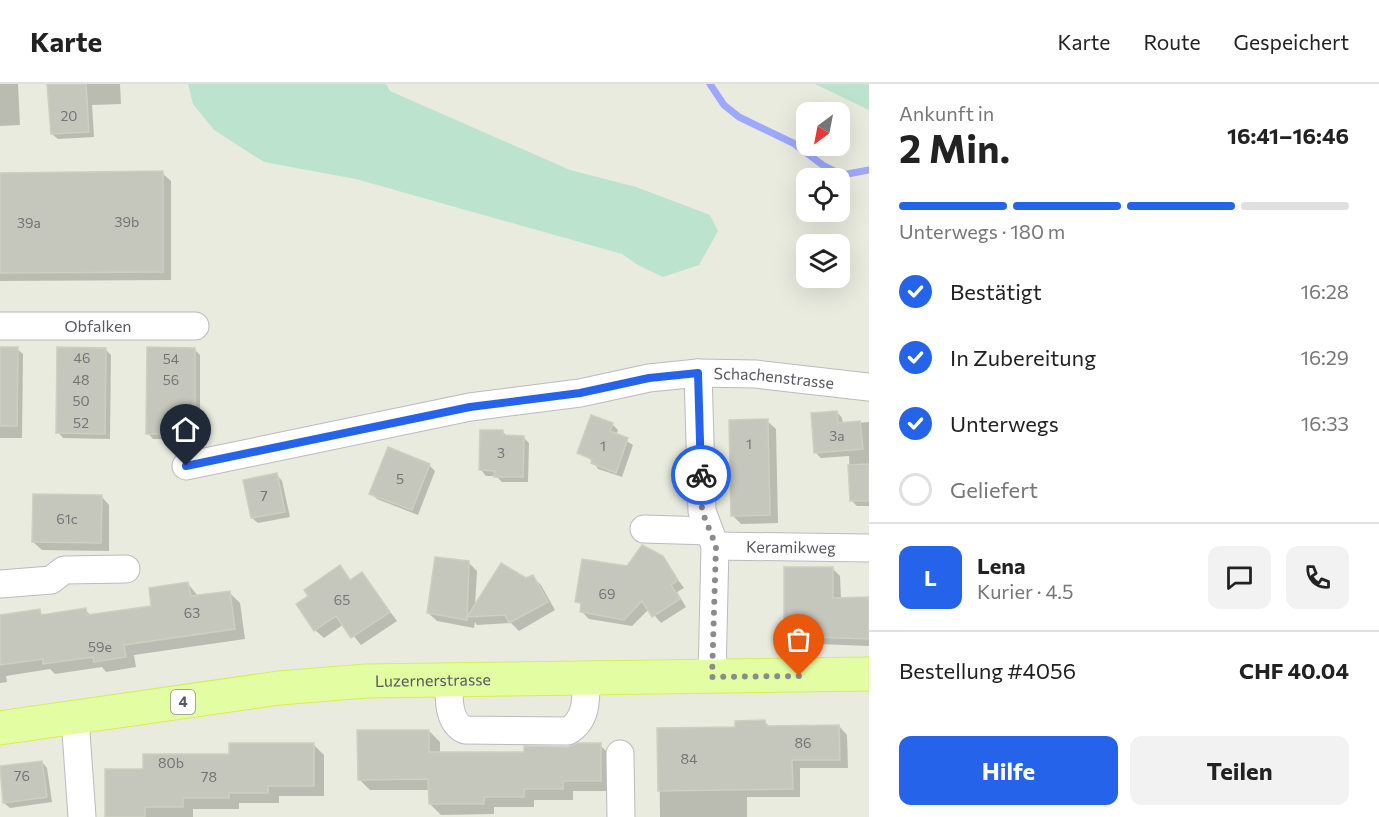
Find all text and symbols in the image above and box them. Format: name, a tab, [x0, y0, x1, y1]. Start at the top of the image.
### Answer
text: Karte	[30, 24, 102, 58]
text: Karte	[1057, 29, 1110, 54]
text: Route	[1143, 29, 1201, 54]
text: Gespeichert	[1234, 29, 1349, 54]
text: Ankunft in	[899, 101, 994, 125]
north arrow	[796, 102, 850, 156]
map controls	[796, 102, 850, 288]
house number: 20	[61, 107, 77, 124]
text: 16:41–16:46	[1227, 122, 1349, 149]
text: 2 Min.	[899, 123, 1010, 171]
button: locate	[796, 168, 850, 222]
house number: 39b	[115, 213, 139, 230]
house number: 39a	[17, 214, 41, 231]
text: Unterwegs · 180 m	[899, 219, 1065, 243]
button: layers	[796, 234, 850, 288]
icon: check	[899, 275, 932, 308]
text: Bestätigt	[950, 278, 1042, 305]
text: 16:28	[1300, 279, 1349, 303]
street label: Obfalken	[65, 316, 132, 335]
icon: check	[899, 341, 932, 374]
text: In Zubereitung	[950, 344, 1096, 371]
text: 16:29	[1300, 345, 1349, 369]
house number: 46	[74, 349, 90, 366]
house number: 54	[163, 350, 180, 367]
street label: Schachenstrasse	[714, 363, 835, 392]
house number: 48	[73, 371, 89, 388]
house number: 56	[163, 371, 179, 388]
house number: 50	[72, 392, 90, 409]
pin	[160, 404, 211, 466]
icon: check	[899, 407, 932, 440]
text: Unterwegs	[950, 410, 1059, 437]
text: 16:33	[1301, 411, 1349, 435]
icon: home	[169, 413, 202, 446]
house number: 52	[73, 414, 89, 431]
house number: 3a	[829, 427, 845, 444]
house number: 1	[746, 435, 752, 452]
house number: 1	[600, 437, 606, 454]
house number: 3	[497, 444, 505, 461]
courier	[671, 445, 731, 505]
icon: bike	[685, 459, 718, 492]
house number: 5	[396, 470, 404, 487]
text: Geliefert	[950, 476, 1038, 503]
house number: 7	[260, 487, 268, 504]
house number: 61c	[56, 510, 78, 527]
street label: Keramikweg	[746, 536, 836, 557]
button: chat	[1208, 546, 1271, 609]
button: phone	[1286, 546, 1349, 609]
text: Lena	[977, 552, 1026, 579]
text: L	[924, 564, 937, 591]
text: Kurier · 4.5	[977, 579, 1073, 603]
house number: 69	[599, 585, 615, 602]
house number: 65	[334, 591, 350, 608]
house number: 63	[184, 604, 200, 621]
pin	[773, 614, 824, 676]
icon: bag	[782, 623, 815, 656]
house number: 59e	[88, 638, 112, 655]
text: Bestellung #4056	[899, 657, 1076, 684]
text: CHF 40.04	[1239, 657, 1349, 684]
street label: Luzernerstrasse	[375, 669, 491, 690]
road number: 4	[171, 690, 195, 714]
house number: 86	[795, 734, 812, 751]
button: Hilfe	[899, 736, 1118, 805]
button: Teilen	[1130, 736, 1349, 805]
house number: 84	[681, 750, 698, 767]
house number: 80b	[158, 754, 184, 771]
house number: 76	[14, 767, 30, 784]
house number: 78	[201, 768, 217, 785]

